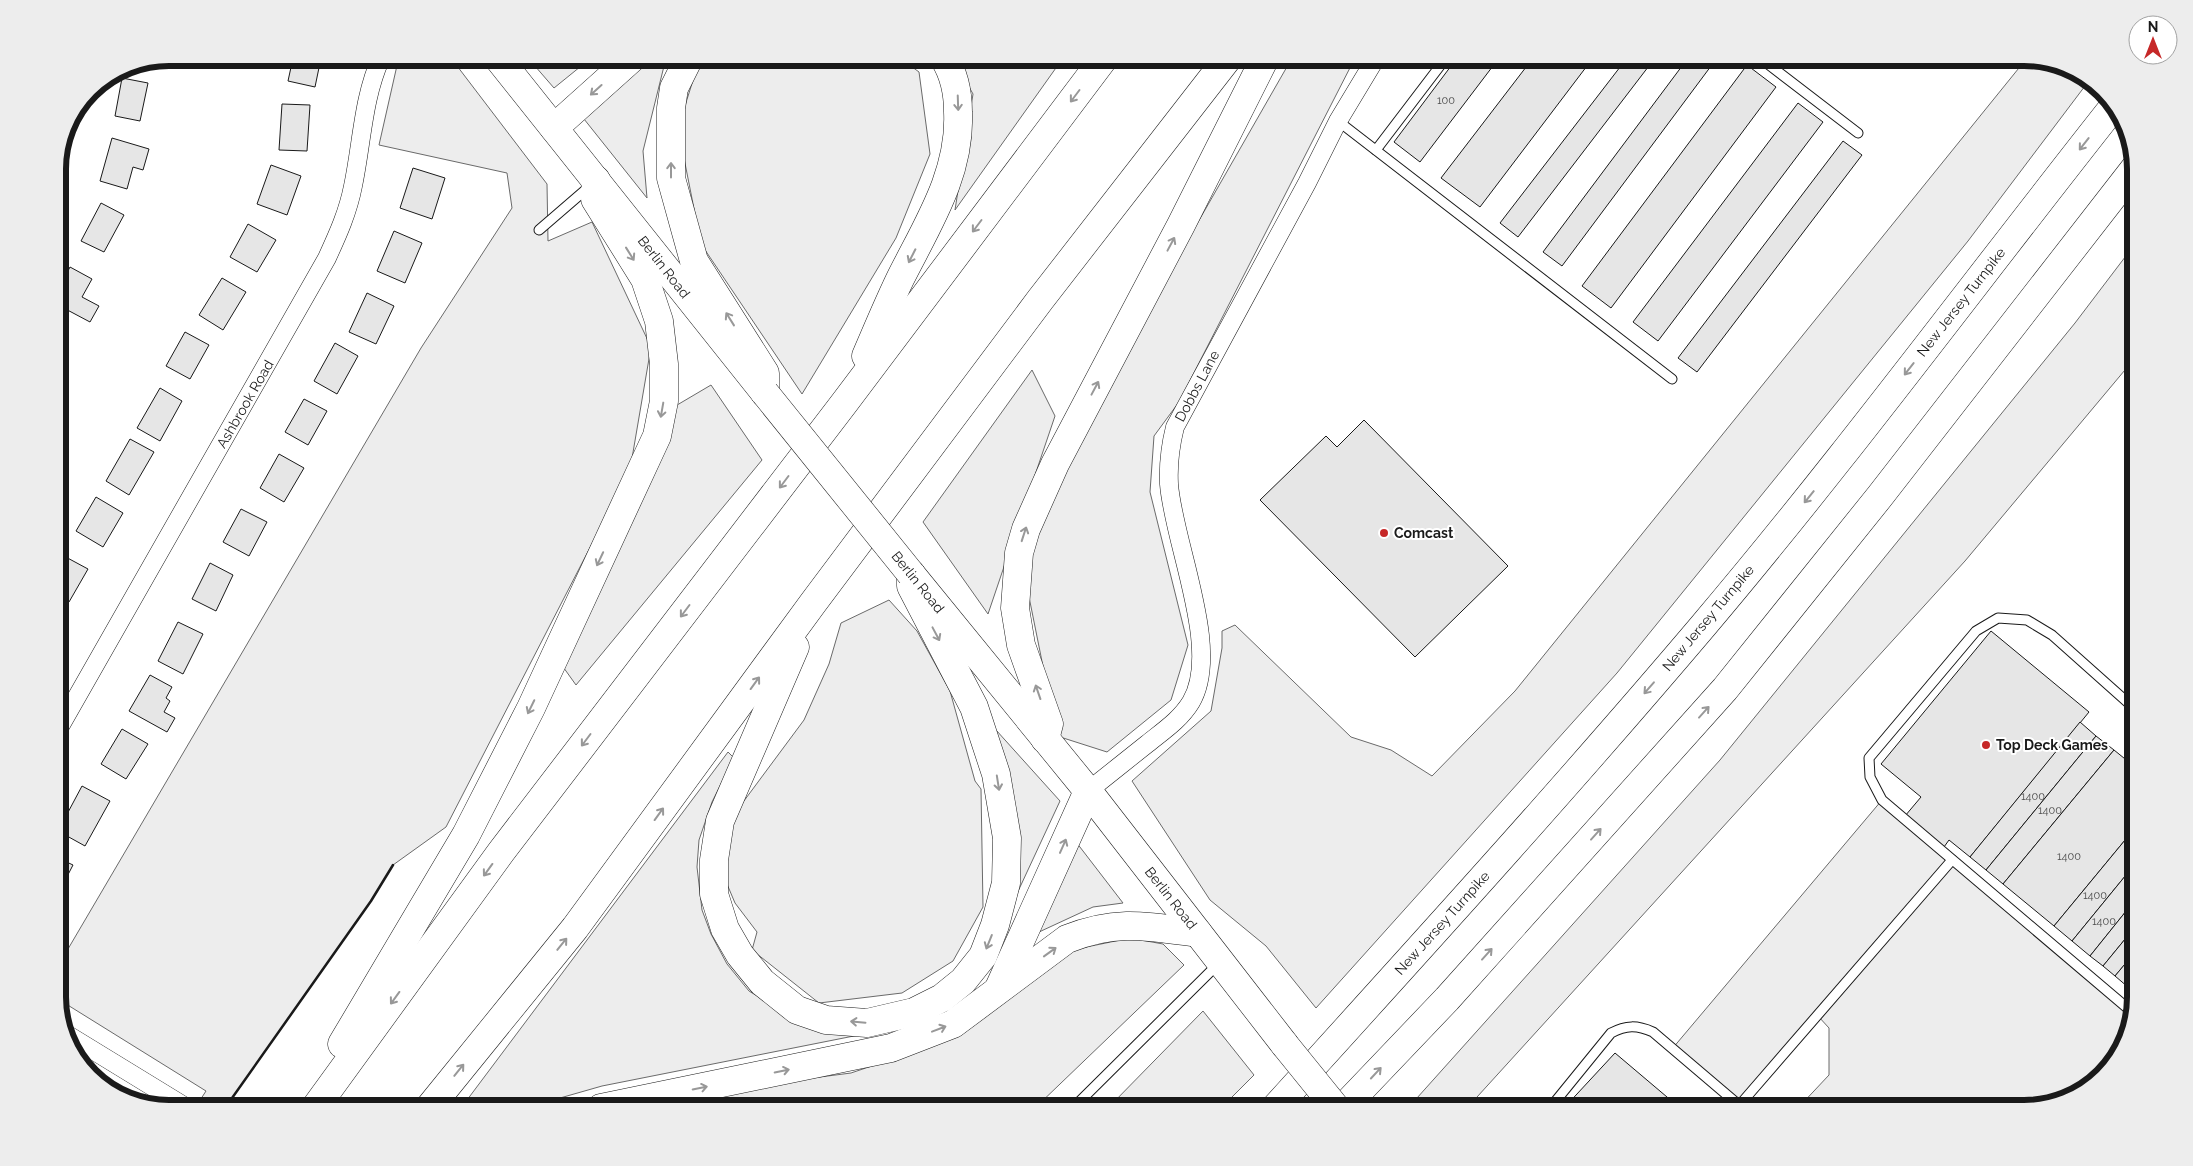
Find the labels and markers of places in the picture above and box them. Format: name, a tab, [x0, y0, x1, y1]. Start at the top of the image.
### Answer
place label: Comcast	[1394, 525, 1454, 541]
marker: Comcast	[1378, 527, 1390, 539]
place label: Top Deck Games	[1996, 737, 2108, 753]
marker: Top Deck Games	[1980, 739, 1992, 751]

